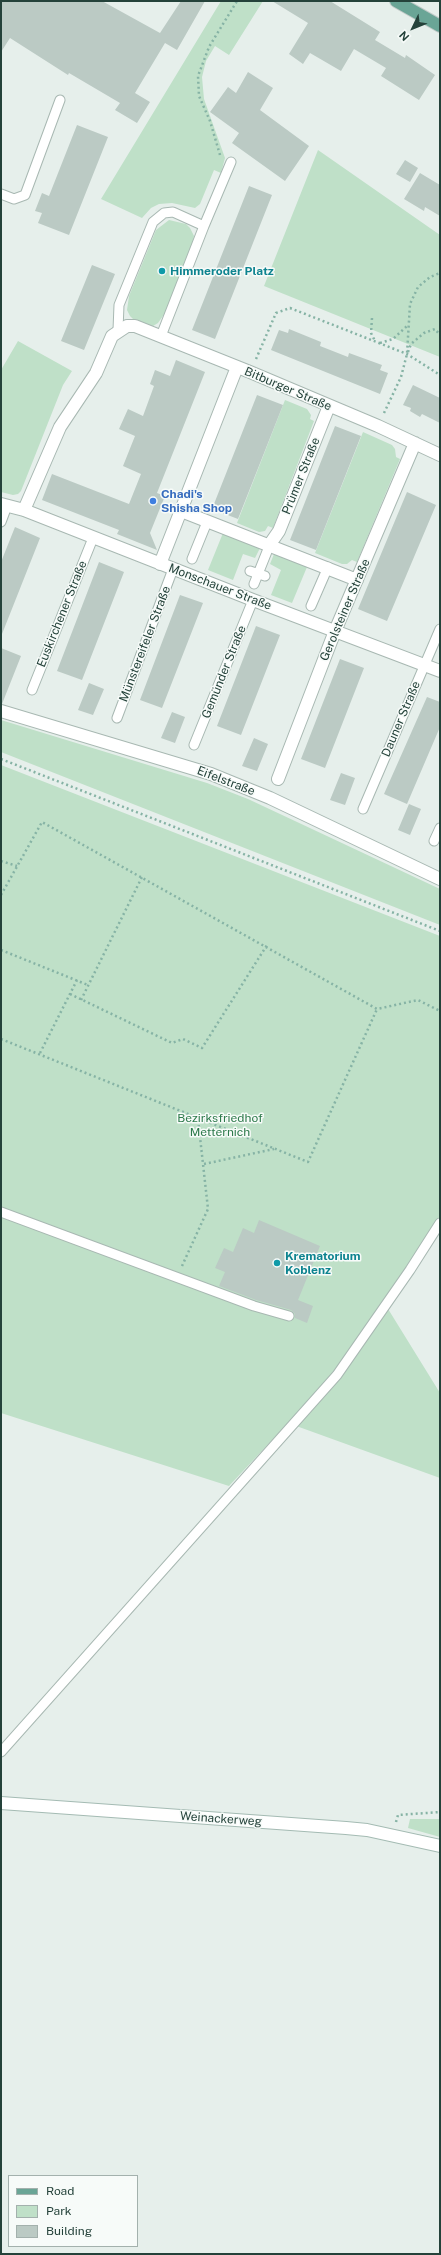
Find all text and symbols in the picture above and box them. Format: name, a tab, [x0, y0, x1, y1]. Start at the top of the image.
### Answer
north arrow	[393, 8, 433, 48]
text: N	[397, 29, 412, 43]
place label: Himmeroder Platz	[170, 264, 274, 278]
marker: Himmeroder Platz	[157, 266, 167, 276]
street label: Bitburger Straße	[242, 364, 334, 414]
street label: Prümer Straße	[279, 435, 323, 517]
place label: Chadi's Shisha Shop	[161, 487, 232, 515]
marker: Chadi's Shisha Shop	[148, 496, 158, 506]
street label: Gerolsteiner Straße	[317, 557, 373, 663]
street label: Euskirchener Straße	[34, 559, 90, 669]
street label: Monschauer Straße	[167, 561, 273, 613]
street label: Münstereifeler Straße	[116, 584, 174, 704]
street label: Gemünder Straße	[199, 623, 249, 721]
street label: Dauner Straße	[379, 679, 423, 759]
street label: Eifelstraße	[195, 763, 257, 799]
park label: Bezirksfriedhof Metternich	[177, 1111, 263, 1139]
place label: Krematorium Koblenz	[285, 1249, 361, 1277]
marker: Krematorium Koblenz	[272, 1258, 282, 1268]
street label: Weinackerweg	[179, 1809, 263, 1829]
legend	[8, 2175, 138, 2247]
text: Road	[46, 2184, 74, 2198]
text: Park	[46, 2204, 72, 2218]
text: Building	[46, 2224, 92, 2238]

